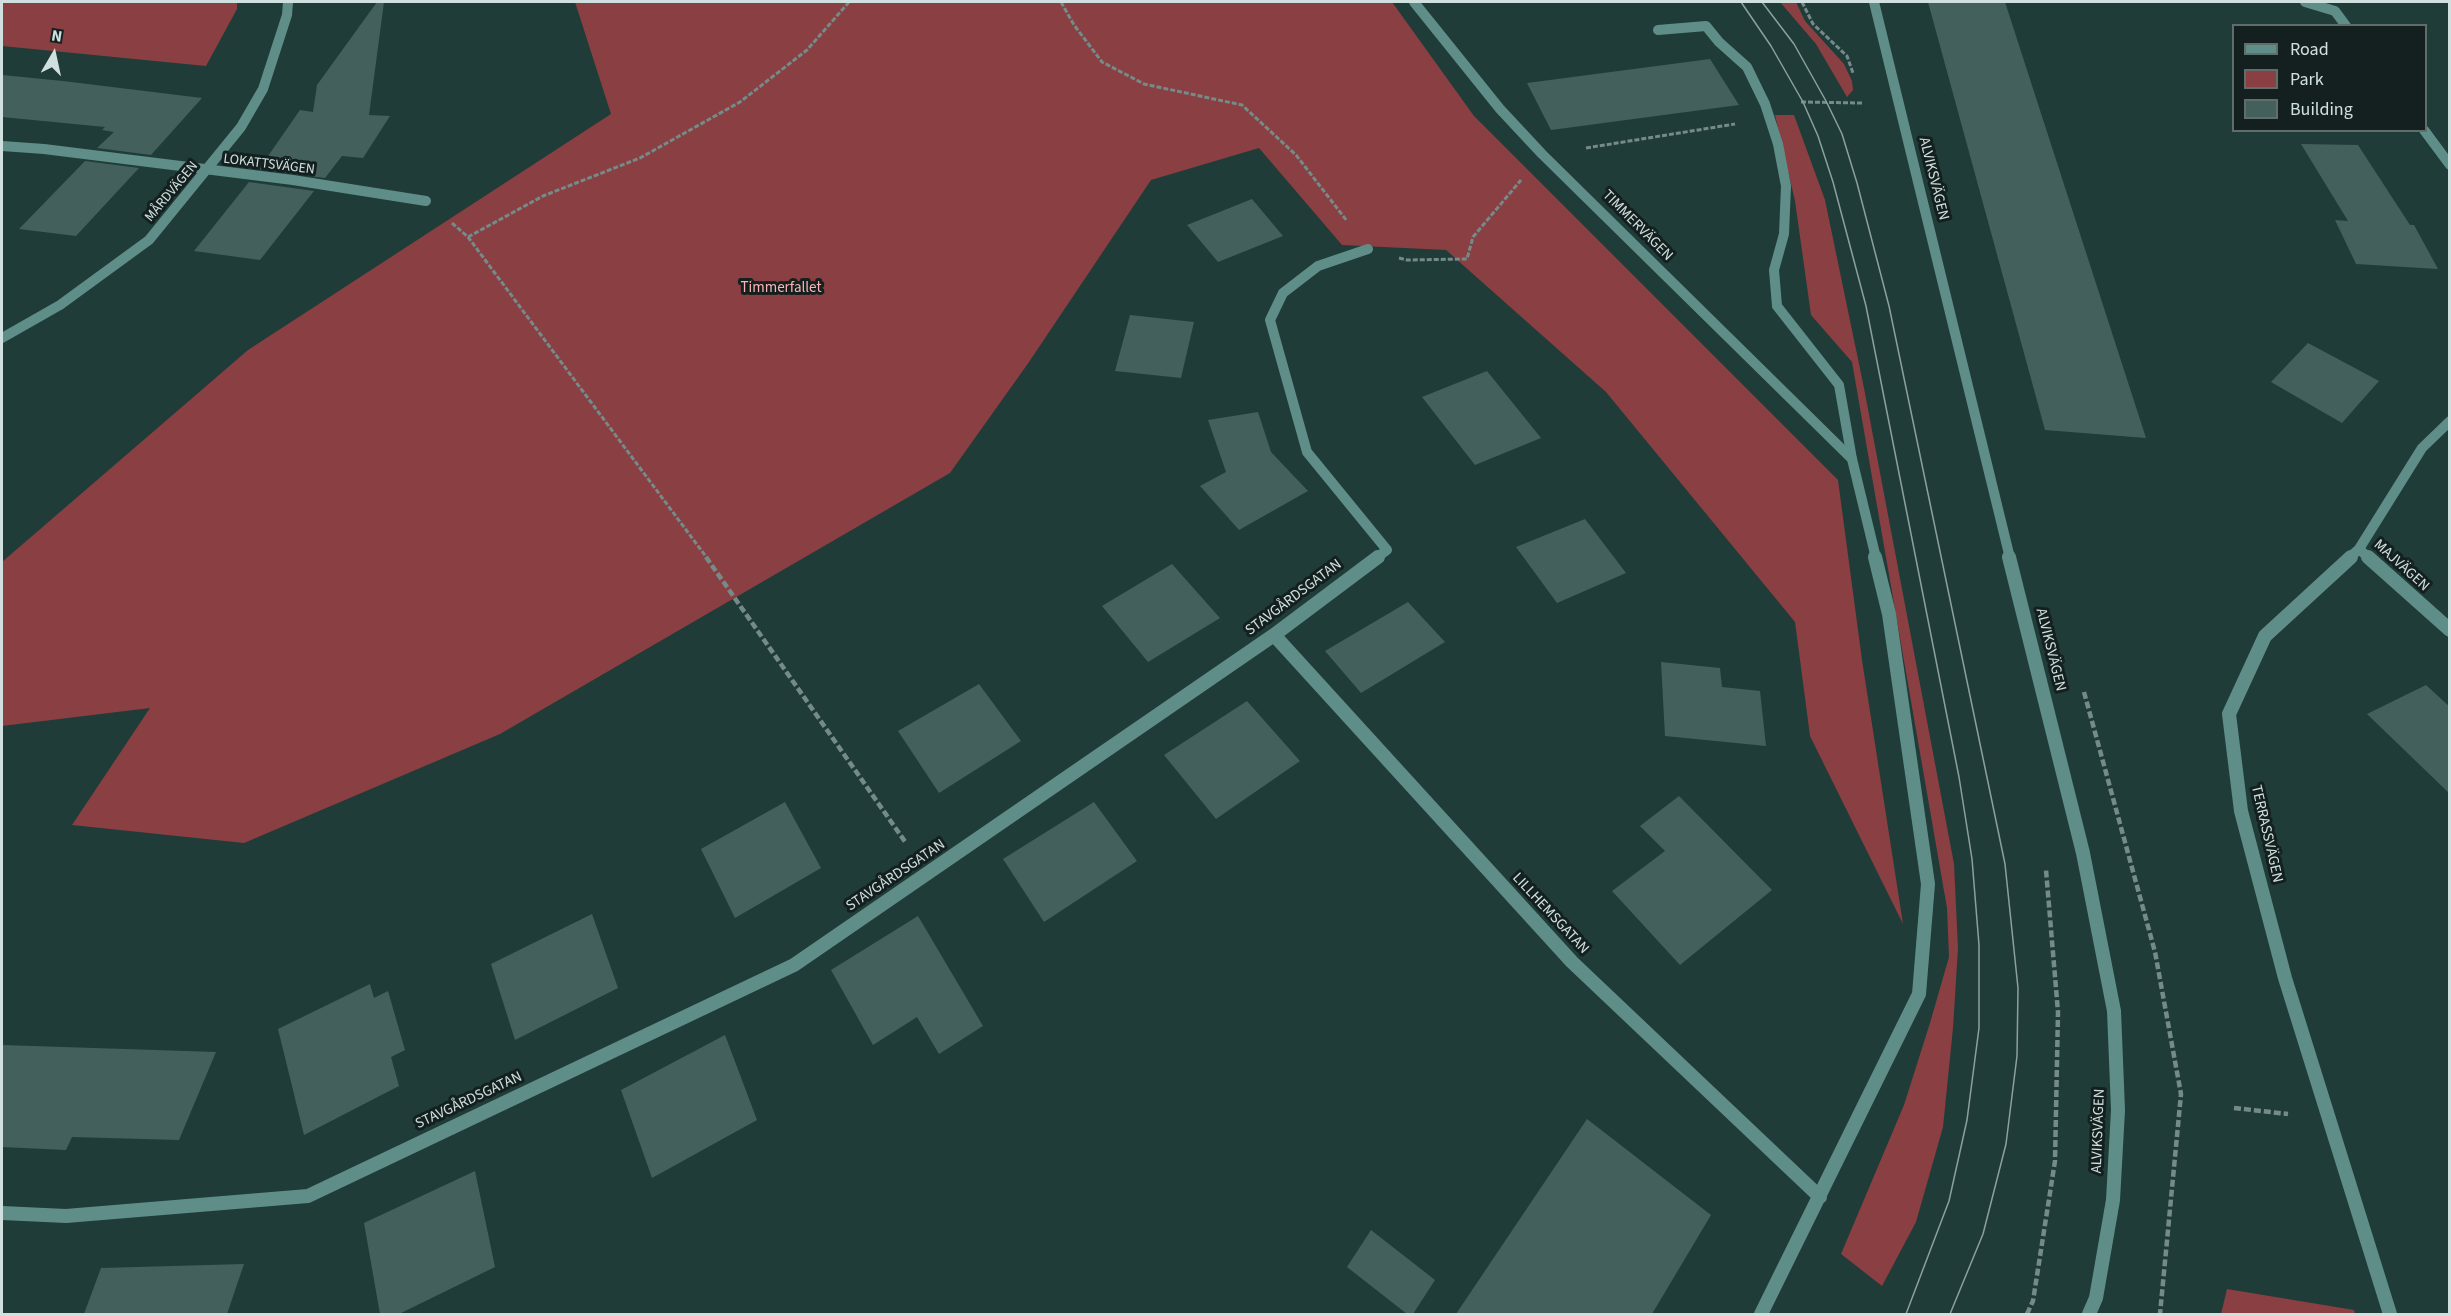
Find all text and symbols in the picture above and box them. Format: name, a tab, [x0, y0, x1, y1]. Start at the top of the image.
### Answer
north arrow	[24, 24, 84, 84]
legend	[2232, 24, 2427, 132]
text: N	[50, 25, 64, 48]
text: Road	[2290, 37, 2329, 62]
text: Park	[2290, 67, 2324, 92]
text: Building	[2290, 97, 2353, 122]
street label: ALVIKSVÄGEN	[1914, 136, 1952, 222]
street label: LOKATTSVÄGEN	[222, 151, 316, 179]
street label: MÅRDVÄGEN	[142, 158, 202, 226]
street label: TIMMERVÄGEN	[1598, 187, 1676, 265]
park label: Timmerfallet	[741, 280, 821, 298]
street label: MAJVÄGEN	[2369, 536, 2433, 596]
street label: STAVGÅRDSGATAN	[1242, 556, 1346, 640]
street label: ALVIKSVÄGEN	[2031, 607, 2069, 693]
street label: TERRASSVÄGEN	[2246, 784, 2286, 884]
street label: STAVGÅRDSGATAN	[843, 836, 949, 916]
street label: LILLHEMSGATAN	[1508, 870, 1592, 958]
street label: STAVGÅRDSGATAN	[413, 1068, 525, 1134]
street label: ALVIKSVÄGEN	[2089, 1088, 2109, 1174]

